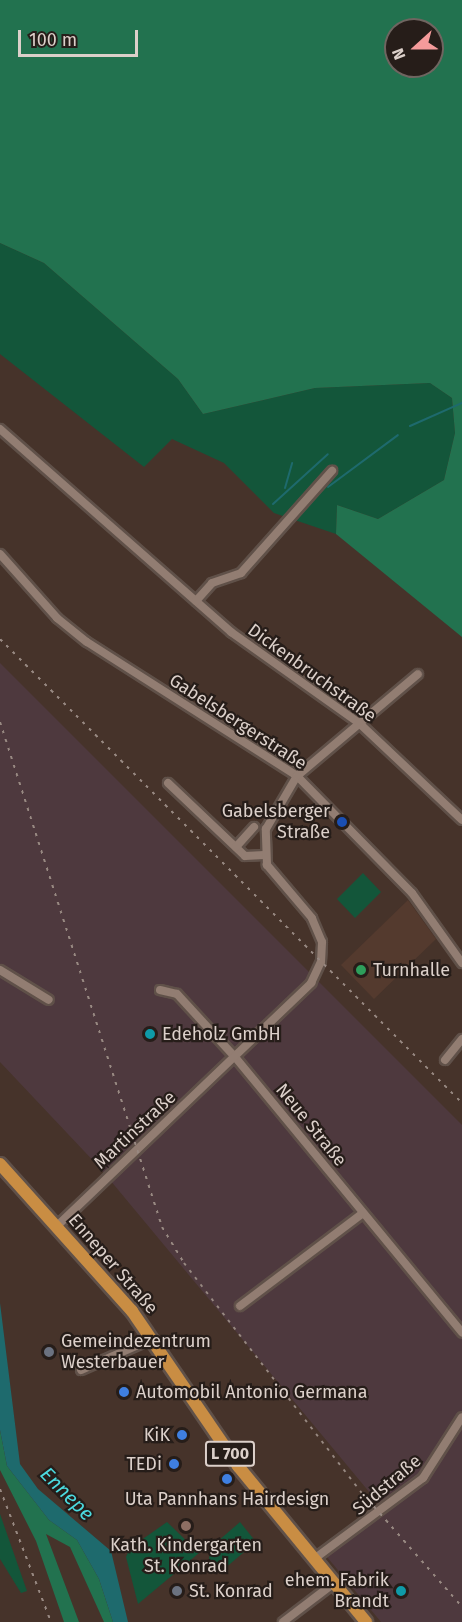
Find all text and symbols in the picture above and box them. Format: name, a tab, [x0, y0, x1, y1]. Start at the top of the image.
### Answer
scale bar	[21, 18, 141, 56]
north arrow	[384, 18, 444, 78]
text: 100 m	[29, 29, 77, 51]
text: N	[388, 46, 409, 62]
street label: Dickenbruchstraße	[244, 619, 380, 727]
street label: Gabelsbergerstraße	[165, 669, 311, 775]
place label: Gabelsberger Straße	[222, 801, 330, 844]
marker: Gabelsberger Straße	[335, 815, 349, 829]
place label: Turnhalle	[373, 959, 450, 981]
marker: Turnhalle	[354, 963, 368, 977]
place label: Edeholz GmbH	[162, 1023, 281, 1045]
marker: Edeholz GmbH	[143, 1027, 157, 1041]
street label: Neue Straße	[271, 1079, 351, 1171]
street label: Martinstraße	[89, 1087, 181, 1173]
street label: Enneper Straße	[64, 1210, 162, 1318]
place label: Gemeindezentrum Westerbauer	[61, 1331, 211, 1374]
marker: Gemeindezentrum Westerbauer	[42, 1345, 56, 1359]
place label: Automobil Antonio Germana	[136, 1381, 367, 1403]
marker: Automobil Antonio Germana	[117, 1385, 131, 1399]
place label: KiK	[144, 1424, 170, 1446]
marker: KiK	[175, 1428, 189, 1442]
road number: L 700	[204, 1441, 256, 1467]
street label: Südstraße	[348, 1450, 426, 1520]
place label: TEDi	[126, 1453, 162, 1475]
marker: TEDi	[167, 1457, 181, 1471]
water label: Ennepe	[35, 1462, 99, 1526]
marker: Uta Pannhans Hairdesign	[220, 1472, 234, 1486]
place label: Uta Pannhans Hairdesign	[125, 1488, 329, 1510]
marker: Kath. Kindergarten St. Konrad	[179, 1519, 193, 1533]
place label: Kath. Kindergarten St. Konrad	[110, 1535, 262, 1578]
place label: ehem. Fabrik Brandt	[285, 1570, 389, 1612]
place label: St. Konrad	[189, 1580, 273, 1602]
marker: St. Konrad	[170, 1584, 184, 1598]
marker: ehem. Fabrik Brandt	[394, 1584, 408, 1598]

